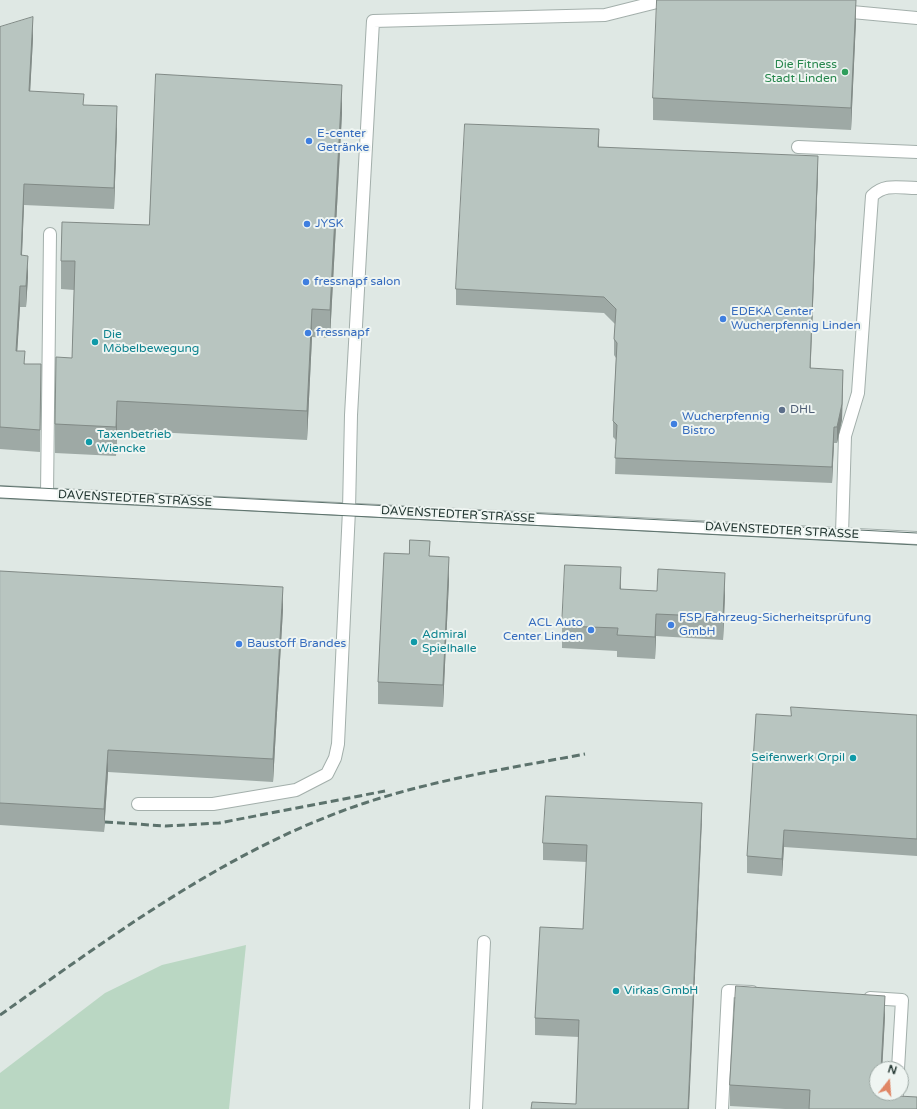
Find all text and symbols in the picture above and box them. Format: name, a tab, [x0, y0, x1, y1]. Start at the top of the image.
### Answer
place label: Die Fitness Stadt Linden	[764, 58, 837, 86]
marker: Die Fitness Stadt Linden	[840, 67, 850, 77]
place label: E-center Getränke	[317, 127, 369, 155]
marker: E-center Getränke	[304, 136, 314, 146]
place label: JYSK	[315, 217, 344, 231]
marker: JYSK	[302, 219, 312, 229]
place label: fressnapf salon	[314, 275, 401, 289]
marker: fressnapf salon	[301, 277, 311, 287]
place label: EDEKA Center Wucherpfennig Linden	[731, 305, 861, 333]
marker: EDEKA Center Wucherpfennig Linden	[718, 314, 728, 324]
place label: fressnapf	[316, 326, 369, 340]
place label: Die Möbelbewegung	[103, 328, 199, 356]
marker: fressnapf	[303, 328, 313, 338]
marker: Die Möbelbewegung	[90, 337, 100, 347]
place label: DHL	[790, 403, 815, 417]
marker: DHL	[777, 405, 787, 415]
place label: Wucherpfennig Bistro	[682, 410, 770, 438]
marker: Wucherpfennig Bistro	[669, 419, 679, 429]
place label: Taxenbetrieb Wiencke	[97, 428, 171, 456]
marker: Taxenbetrieb Wiencke	[84, 437, 94, 447]
street label: DAVENSTEDTER STRASSE	[58, 488, 212, 510]
street label: DAVENSTEDTER STRASSE	[381, 504, 535, 526]
street label: DAVENSTEDTER STRASSE	[705, 520, 859, 542]
place label: FSP Fahrzeug-Sicherheitsprüfung GmbH	[679, 611, 871, 639]
place label: ACL Auto Center Linden	[503, 616, 583, 644]
marker: FSP Fahrzeug-Sicherheitsprüfung GmbH	[666, 620, 676, 630]
marker: ACL Auto Center Linden	[586, 625, 596, 635]
place label: Admiral Spielhalle	[422, 628, 476, 656]
place label: Baustoff Brandes	[247, 637, 346, 651]
marker: Admiral Spielhalle	[409, 637, 419, 647]
marker: Baustoff Brandes	[234, 639, 244, 649]
place label: Seifenwerk Orpil	[751, 751, 845, 765]
marker: Seifenwerk Orpil	[848, 753, 858, 763]
place label: Virkas GmbH	[624, 984, 698, 998]
marker: Virkas GmbH	[611, 986, 621, 996]
north arrow	[869, 1061, 909, 1101]
text: N	[886, 1062, 898, 1078]

